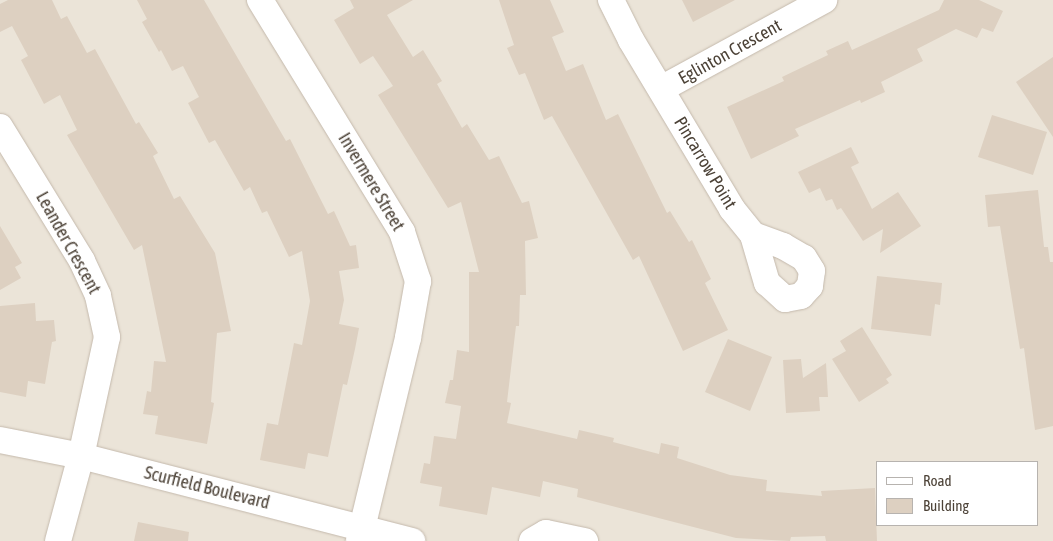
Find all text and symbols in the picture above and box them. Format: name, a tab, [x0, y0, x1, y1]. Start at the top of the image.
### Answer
street label: Eglinton Crescent	[675, 15, 785, 89]
street label: Pincarrow Point	[669, 113, 741, 213]
street label: Invermere Street	[333, 129, 409, 235]
street label: Leander Crescent	[31, 188, 105, 298]
legend	[876, 461, 1038, 526]
street label: Scurfield Boulevard	[142, 462, 272, 514]
text: Road	[923, 472, 952, 489]
text: Building	[923, 497, 969, 514]

